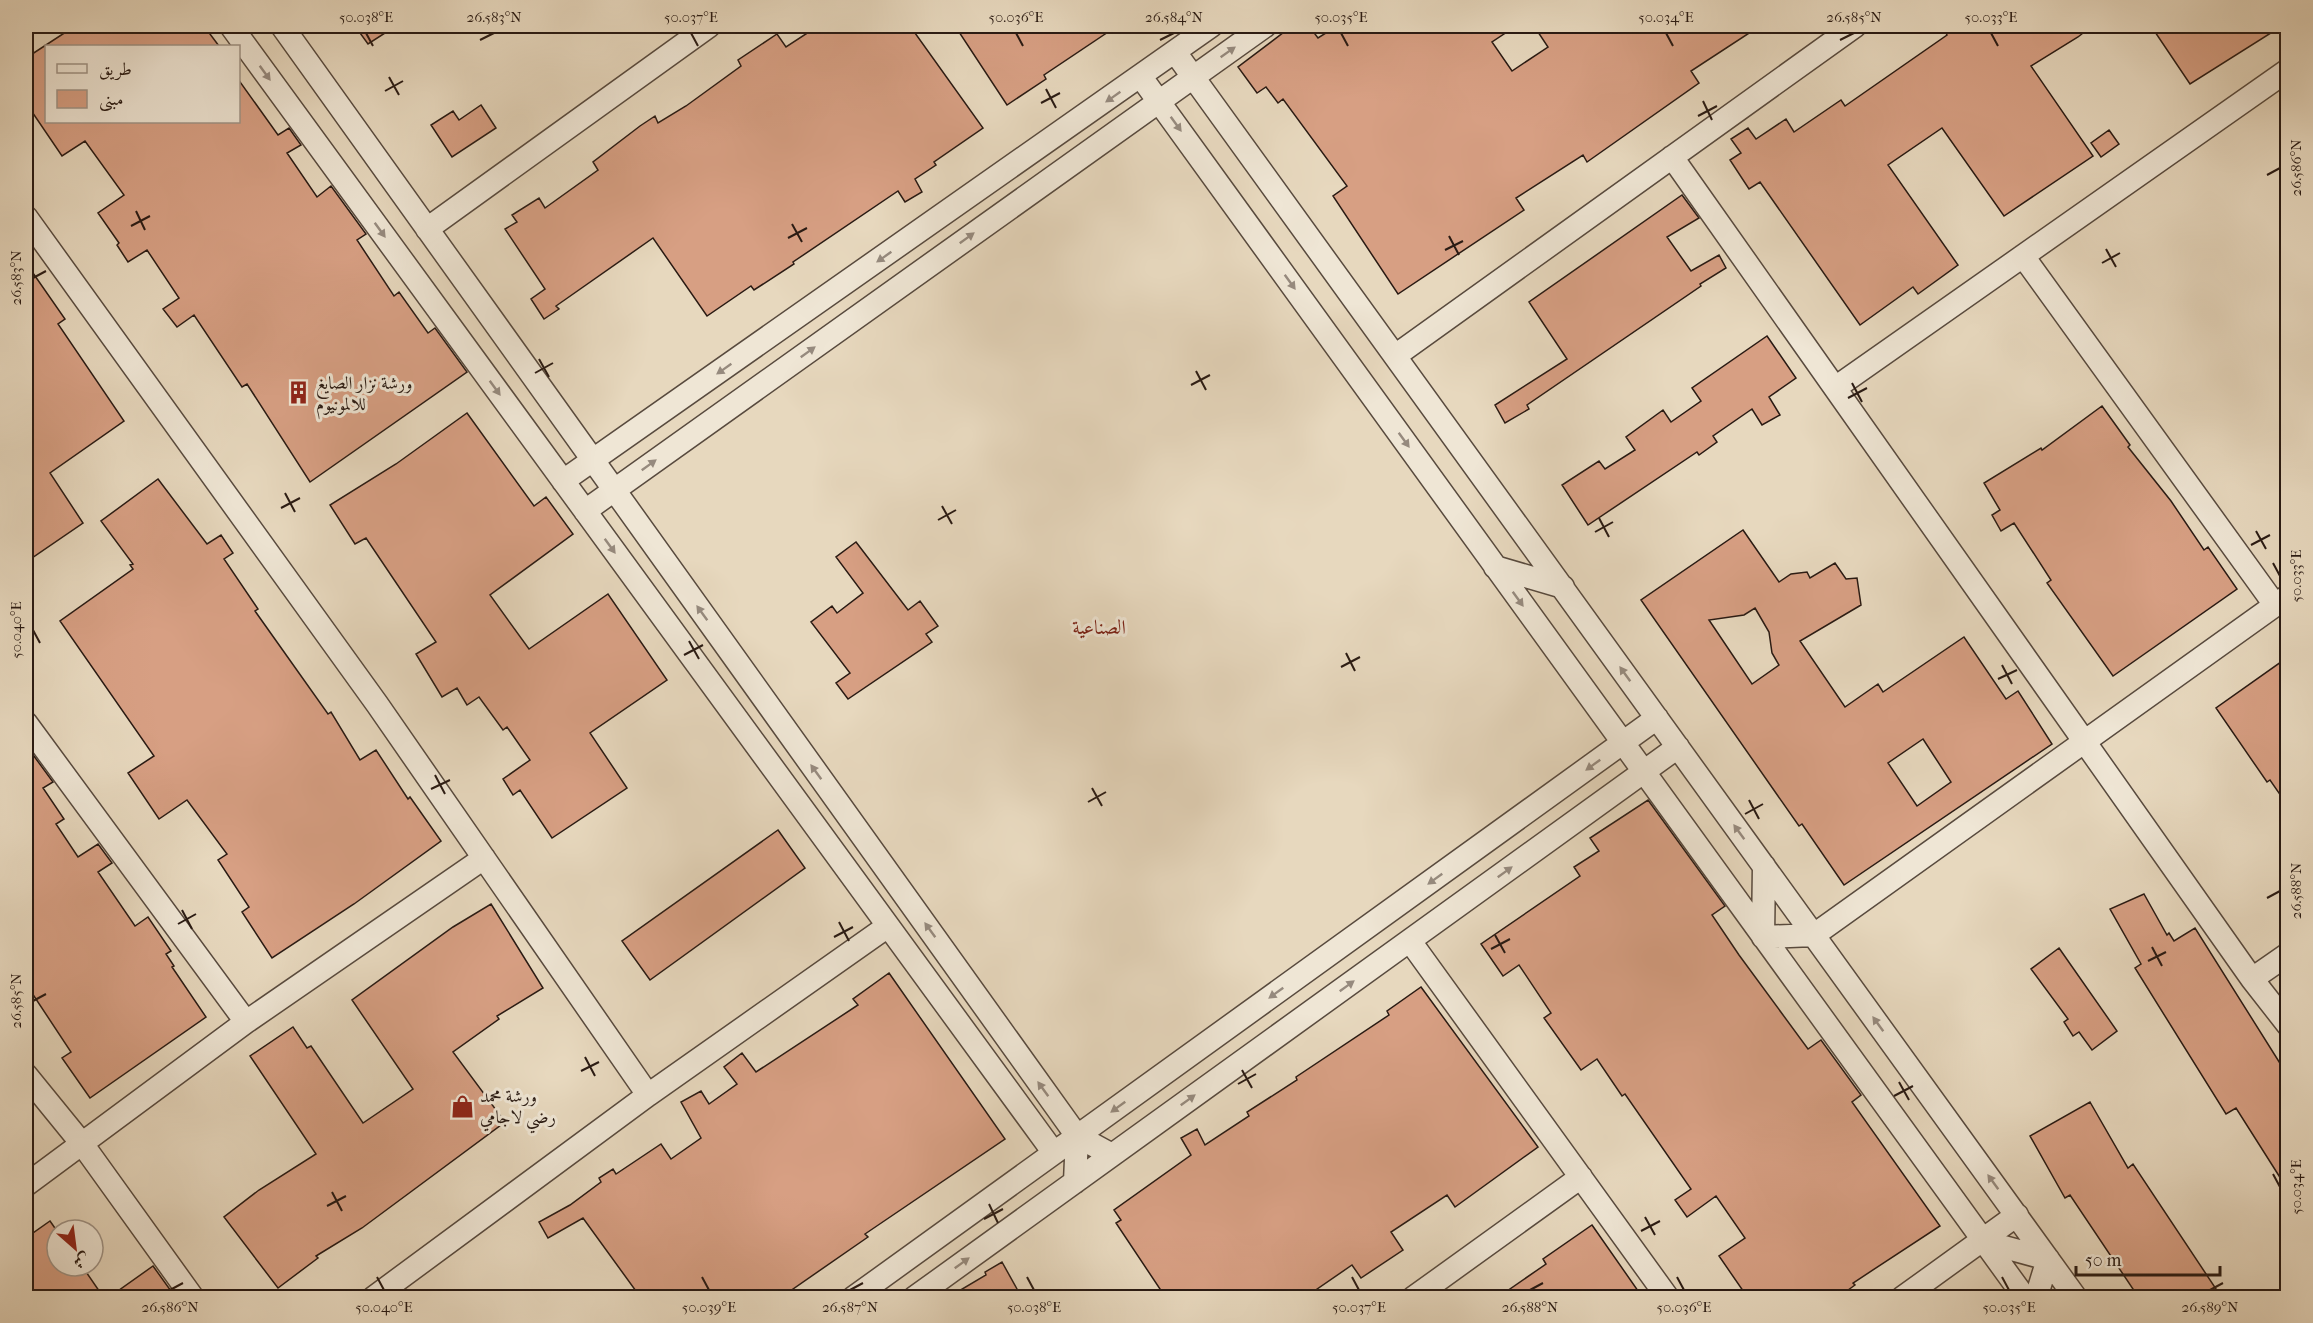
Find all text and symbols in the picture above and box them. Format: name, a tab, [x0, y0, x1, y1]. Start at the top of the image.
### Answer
text: 50.038°E	[339, 8, 393, 26]
text: 26.583°N	[466, 8, 522, 26]
text: 50.037°E	[664, 8, 718, 26]
text: 50.036°E	[989, 8, 1043, 26]
text: 26.584°N	[1145, 8, 1204, 26]
text: 50.035°E	[1314, 8, 1368, 26]
text: 50.034°E	[1638, 8, 1694, 26]
text: 26.585°N	[1826, 8, 1882, 26]
text: 50.033°E	[1965, 8, 2017, 26]
legend	[45, 45, 240, 123]
one-way arrow	[1219, 46, 1235, 58]
text: طريق	[99, 59, 132, 81]
one-way arrow	[259, 65, 271, 80]
text: مبنى	[99, 89, 124, 112]
one-way arrow	[1105, 91, 1121, 103]
one-way arrow	[1169, 117, 1181, 132]
text: 26.586°N	[2287, 139, 2305, 197]
one-way arrow	[374, 223, 386, 238]
one-way arrow	[958, 232, 974, 244]
text: 26.583°N	[7, 250, 25, 306]
one-way arrow	[876, 251, 892, 262]
one-way arrow	[1284, 274, 1296, 290]
one-way arrow	[800, 347, 816, 358]
one-way arrow	[717, 363, 733, 375]
place label: ورشة نزار الصايغ للالمونيوم	[316, 373, 413, 420]
building icon: ورشة نزار الصايغ للالمونيوم	[285, 380, 311, 406]
one-way arrow	[489, 380, 501, 396]
one-way arrow	[1398, 432, 1410, 448]
one-way arrow	[641, 459, 657, 471]
one-way arrow	[604, 537, 616, 553]
text: 50.033°E	[2287, 550, 2305, 602]
one-way arrow	[1512, 590, 1524, 606]
text: 50.040°E	[7, 601, 25, 659]
one-way arrow	[697, 606, 709, 621]
district label: الصناعية	[1072, 616, 1126, 639]
one-way arrow	[1619, 666, 1631, 682]
one-way arrow	[1585, 759, 1601, 771]
one-way arrow	[810, 764, 822, 780]
one-way arrow	[1734, 824, 1746, 839]
text: 26.588°N	[2287, 862, 2305, 919]
one-way arrow	[1497, 867, 1512, 879]
one-way arrow	[1427, 873, 1443, 885]
one-way arrow	[924, 923, 936, 939]
text: 26.585°N	[7, 973, 25, 1029]
one-way arrow	[1339, 981, 1354, 993]
one-way arrow	[1269, 987, 1285, 999]
one-way arrow	[1872, 1016, 1884, 1032]
one-way arrow	[1037, 1081, 1049, 1097]
place label: ورشة محمد رضي لاجامي	[480, 1086, 556, 1134]
shop icon: ورشة محمد رضي لاجامي	[449, 1093, 475, 1119]
one-way arrow	[1181, 1095, 1196, 1107]
one-way arrow	[1111, 1101, 1127, 1113]
text: 50.034°E	[2287, 1159, 2305, 1215]
one-way arrow	[1987, 1174, 1999, 1189]
north arrow	[45, 1218, 105, 1278]
scale bar	[2076, 1239, 2220, 1277]
text: ش	[70, 1249, 93, 1273]
text: 50 m	[2085, 1250, 2122, 1271]
one-way arrow	[954, 1258, 969, 1270]
text: 26.586°N	[141, 1298, 199, 1316]
text: 50.040°E	[355, 1298, 413, 1316]
text: 50.039°E	[682, 1298, 736, 1316]
text: 26.587°N	[822, 1298, 879, 1316]
text: 50.038°E	[1007, 1298, 1061, 1316]
text: 50.037°E	[1332, 1298, 1386, 1316]
text: 26.588°N	[1502, 1298, 1559, 1316]
text: 50.036°E	[1657, 1298, 1711, 1316]
text: 50.035°E	[1982, 1298, 2036, 1316]
text: 26.589°N	[2182, 1298, 2239, 1316]

